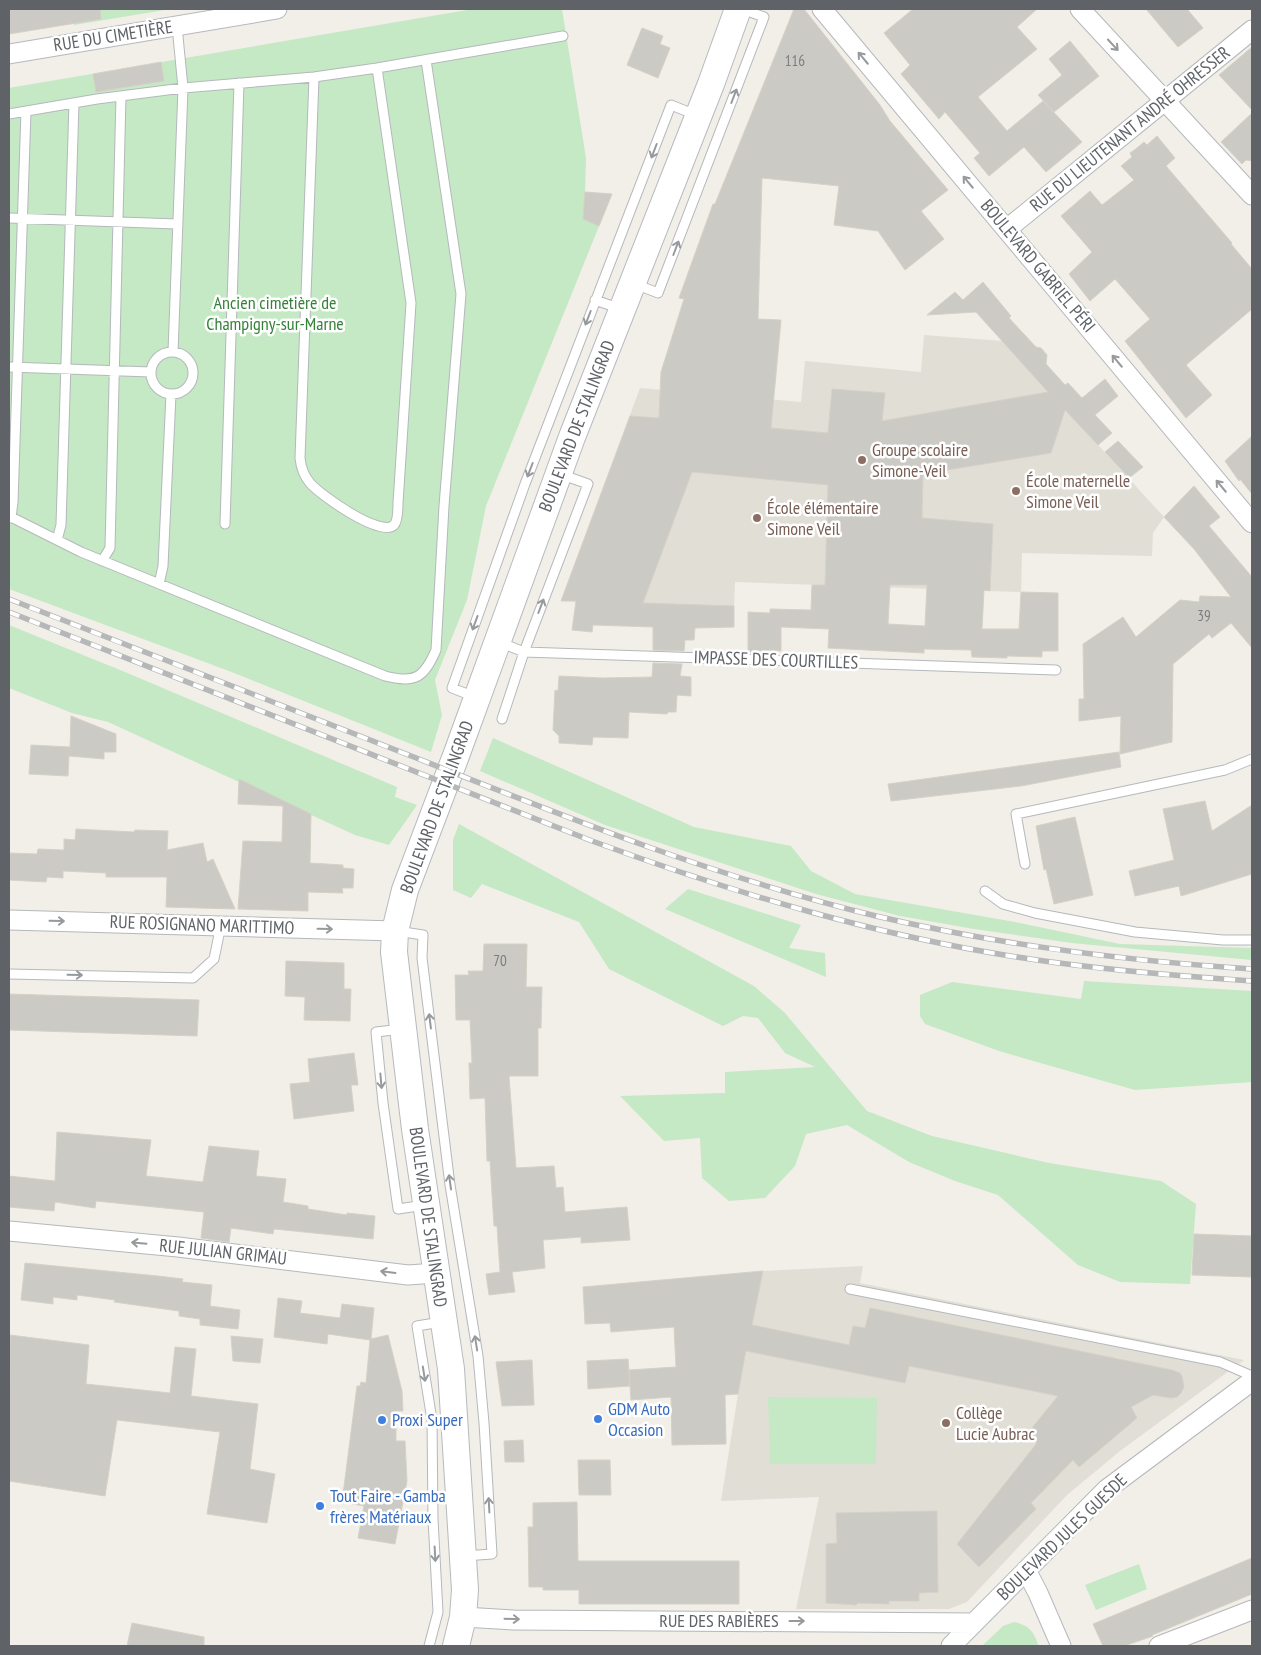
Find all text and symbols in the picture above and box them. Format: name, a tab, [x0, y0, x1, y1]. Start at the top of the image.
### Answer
street label: RUE DU CIMETIÈRE	[52, 15, 174, 56]
one-way arrow	[1107, 38, 1119, 51]
street label: RUE DU LIEUTENANT ANDRÉ OHRESSER	[1025, 41, 1235, 216]
house number: 116	[785, 51, 805, 70]
one-way arrow	[858, 52, 869, 65]
one-way arrow	[730, 89, 739, 104]
one-way arrow	[648, 143, 658, 158]
one-way arrow	[962, 176, 974, 189]
street label: BOULEVARD GABRIEL PÉRI	[976, 194, 1101, 337]
one-way arrow	[672, 240, 681, 256]
park label: Ancien cimetière de Champigny-sur-Marne	[206, 291, 344, 335]
one-way arrow	[583, 310, 592, 325]
street label: BOULEVARD DE STALINGRAD	[533, 337, 620, 515]
one-way arrow	[1111, 354, 1123, 367]
place label: Groupe scolaire Simone-Veil	[872, 438, 968, 482]
marker: Groupe scolaire Simone-Veil	[856, 454, 868, 466]
one-way arrow	[525, 462, 534, 477]
place label: École maternelle Simone Veil	[1026, 469, 1130, 513]
one-way arrow	[1215, 479, 1227, 492]
marker: École maternelle Simone Veil	[1010, 485, 1022, 497]
place label: École élémentaire Simone Veil	[767, 496, 879, 540]
marker: École élémentaire Simone Veil	[751, 512, 763, 524]
one-way arrow	[538, 599, 547, 614]
house number: 39	[1197, 606, 1211, 625]
one-way arrow	[470, 615, 479, 630]
street label: IMPASSE DES COURTILLES	[693, 645, 859, 674]
street label: BOULEVARD DE STALINGRAD	[395, 718, 478, 896]
street label: RUE ROSIGNANO MARITTIMO	[109, 910, 295, 939]
one-way arrow	[49, 916, 65, 926]
one-way arrow	[317, 924, 333, 933]
house number: 70	[493, 951, 507, 970]
one-way arrow	[67, 971, 83, 980]
one-way arrow	[425, 1013, 435, 1029]
one-way arrow	[376, 1072, 385, 1088]
street label: BOULEVARD DE STALINGRAD	[404, 1125, 453, 1308]
one-way arrow	[445, 1175, 455, 1191]
street label: RUE JULIAN GRIMAU	[158, 1233, 288, 1270]
one-way arrow	[132, 1238, 148, 1248]
one-way arrow	[380, 1267, 396, 1277]
one-way arrow	[470, 1335, 480, 1351]
one-way arrow	[420, 1366, 430, 1382]
place label: GDM Auto Occasion	[608, 1397, 670, 1441]
place label: Collège Lucie Aubrac	[956, 1401, 1035, 1445]
place label: Proxi Super	[392, 1408, 463, 1431]
marker: GDM Auto Occasion	[592, 1413, 604, 1425]
marker: Proxi Super	[376, 1414, 388, 1426]
marker: Collège Lucie Aubrac	[940, 1417, 952, 1429]
street label: BOULEVARD JULES GUESDE	[992, 1469, 1132, 1605]
place label: Tout Faire - Gamba frères Matériaux	[330, 1484, 446, 1528]
one-way arrow	[484, 1497, 493, 1513]
marker: Tout Faire - Gamba frères Matériaux	[314, 1500, 326, 1512]
one-way arrow	[430, 1545, 439, 1561]
street label: RUE DES RABIÈRES	[659, 1609, 779, 1632]
one-way arrow	[504, 1615, 520, 1624]
one-way arrow	[788, 1616, 805, 1626]

